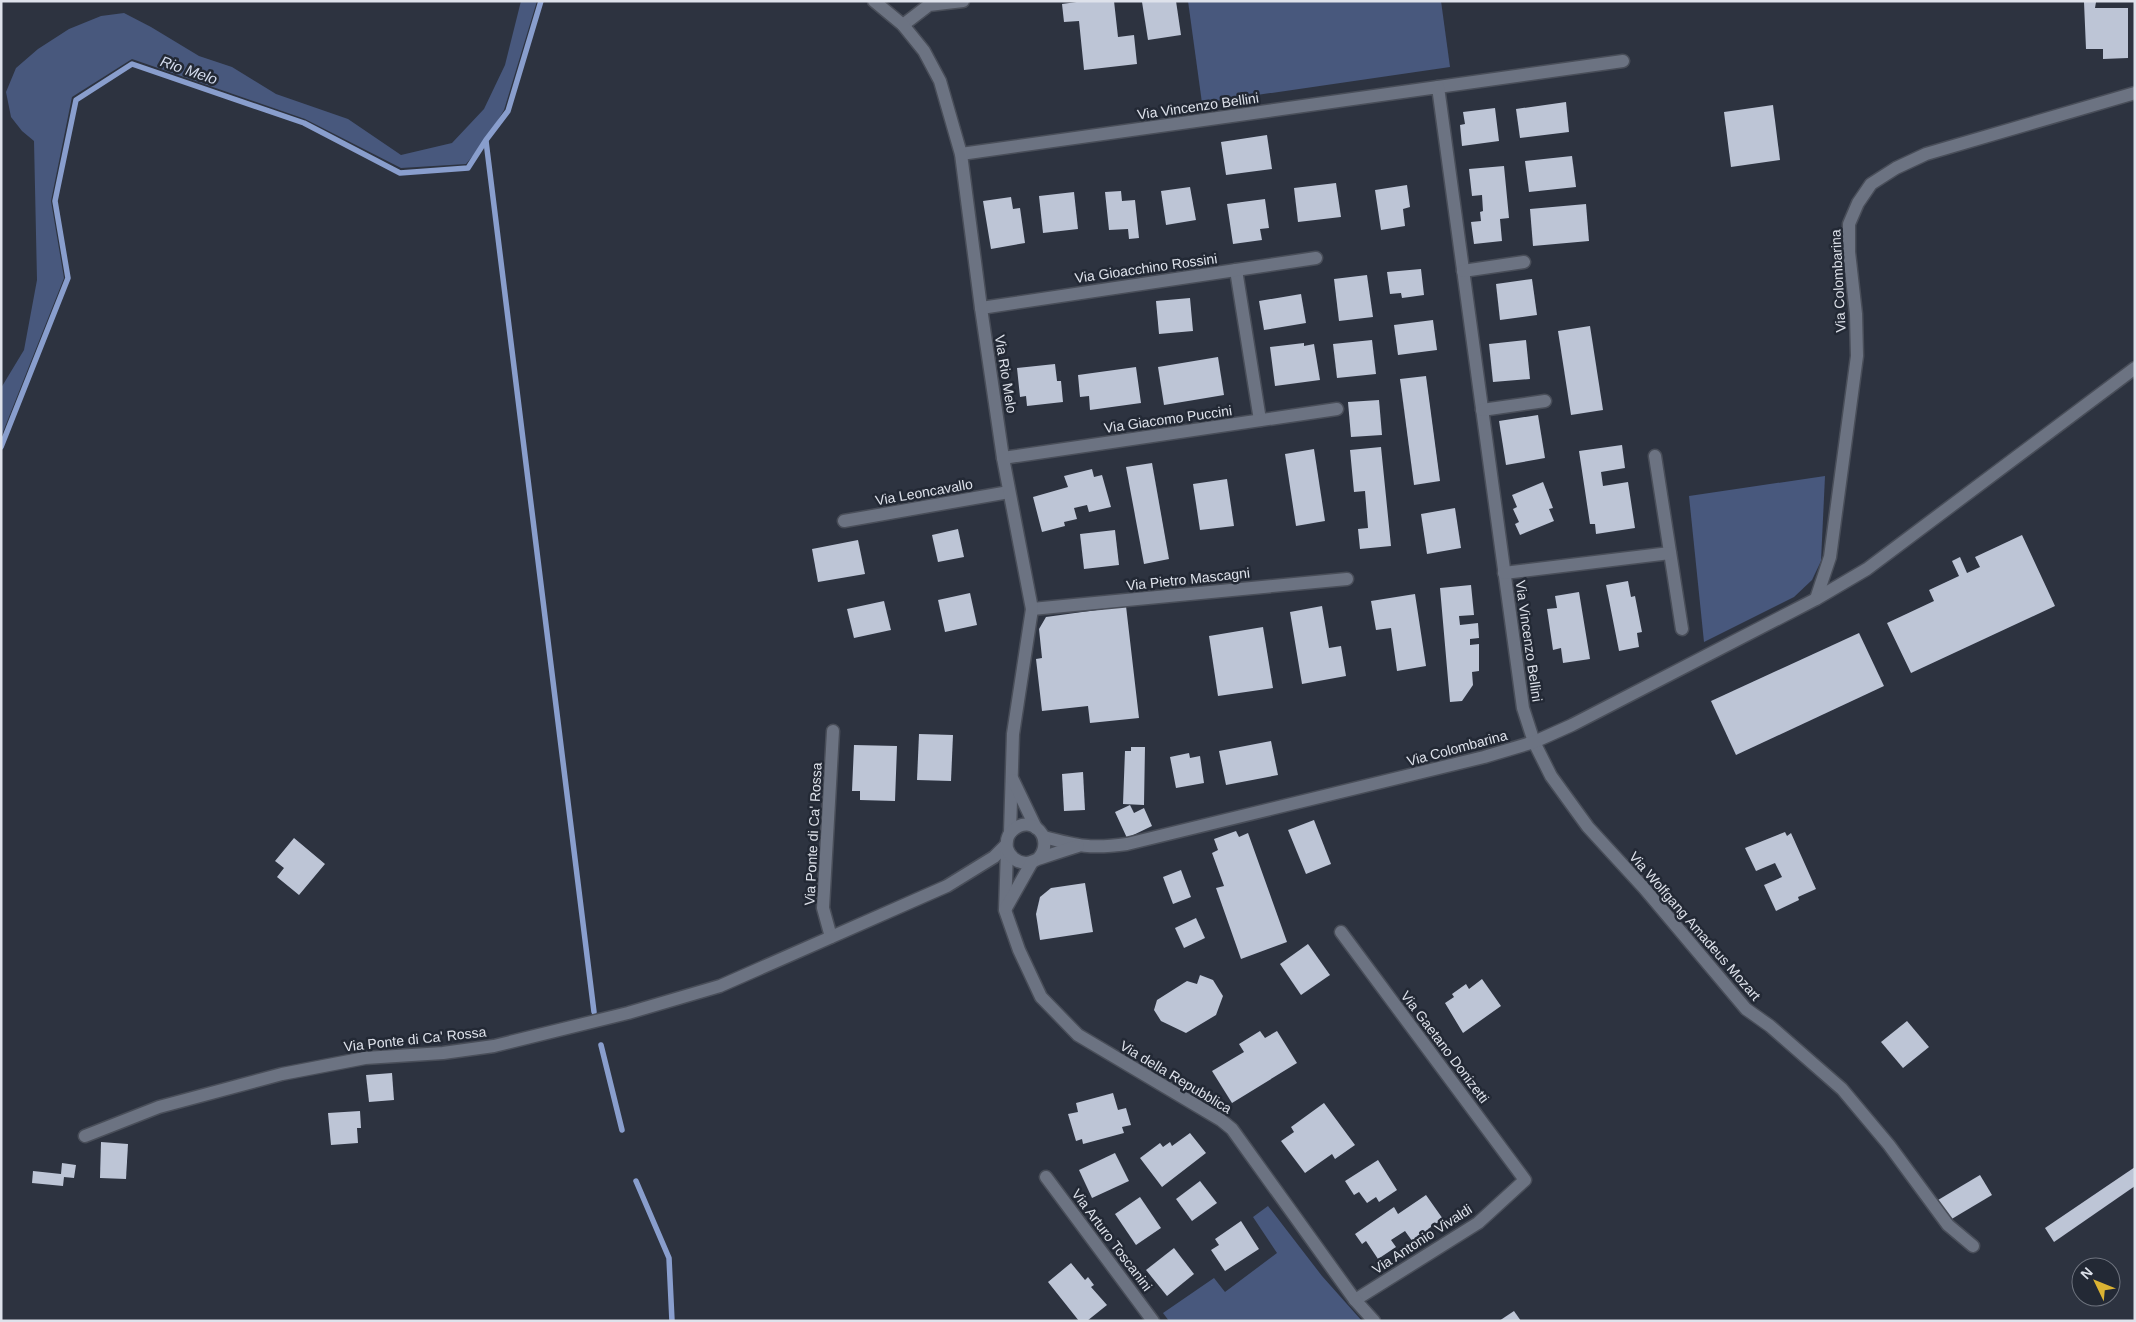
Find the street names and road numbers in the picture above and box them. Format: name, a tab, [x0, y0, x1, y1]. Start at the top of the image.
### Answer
street label: Via Vincenzo Bellini	[1136, 90, 1260, 122]
street label: Via Colombarina	[1827, 229, 1849, 333]
street label: Via Gioacchino Rossini	[1074, 250, 1218, 286]
street label: Via Rio Melo	[992, 334, 1020, 415]
street label: Via Giacomo Puccini	[1103, 402, 1233, 436]
street label: Via Leoncavallo	[874, 476, 974, 508]
street label: Via Pietro Mascagni	[1125, 565, 1251, 593]
street label: Via Vincenzo Bellini	[1513, 579, 1545, 703]
street label: Via Colombarina	[1405, 727, 1509, 769]
street label: Via Ponte di Ca' Rossa	[801, 762, 825, 906]
street label: Via Wolfgang Amadeus Mozart	[1626, 848, 1764, 1004]
street label: Via Gaetano Donizetti	[1398, 988, 1492, 1106]
street label: Via Ponte di Ca' Rossa	[343, 1024, 487, 1054]
street label: Via della Repubblica	[1117, 1037, 1235, 1117]
street label: Via Arturo Toscanini	[1069, 1186, 1155, 1294]
street label: Via Antonio Vivaldi	[1369, 1201, 1475, 1277]

